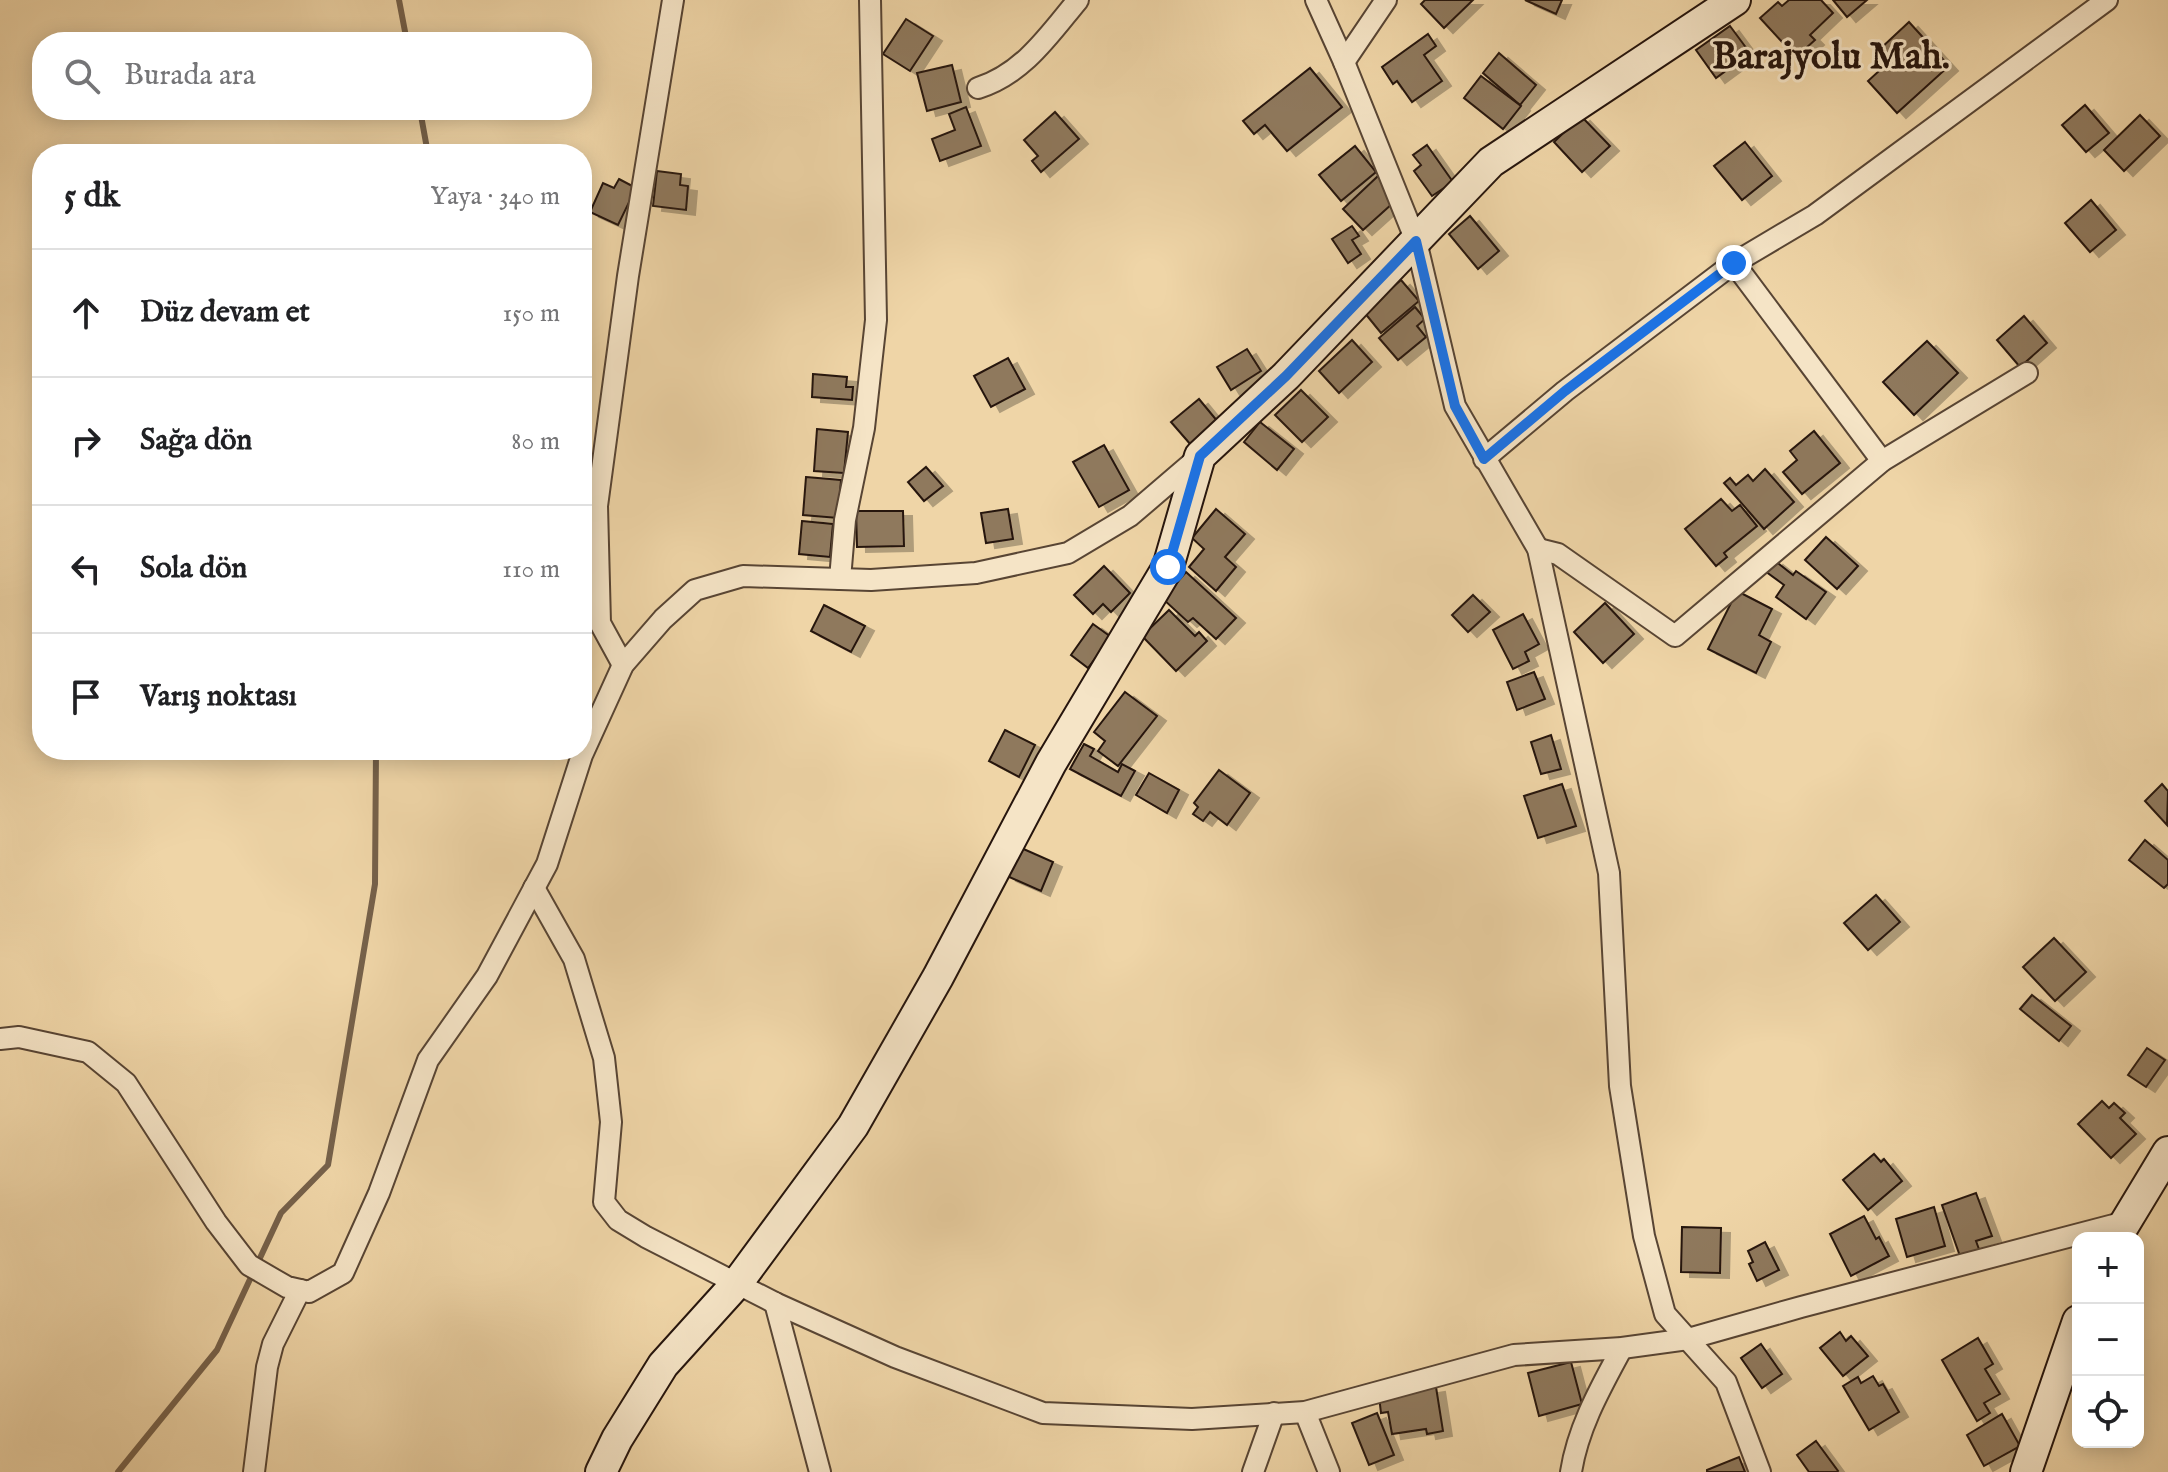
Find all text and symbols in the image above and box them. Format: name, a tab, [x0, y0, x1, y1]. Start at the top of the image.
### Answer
search box	[32, 32, 592, 120]
district label: Barajyolu Mah.	[1712, 34, 1950, 82]
icon: search	[60, 54, 104, 98]
text: Burada ara	[124, 57, 256, 95]
text: 5 dk	[64, 175, 120, 218]
text: Yaya · 340 m	[430, 180, 560, 213]
route end	[1716, 245, 1752, 281]
icon: ahead	[64, 291, 108, 335]
text: Düz devam et	[140, 294, 310, 332]
text: 150 m	[502, 297, 560, 330]
icon: right	[64, 419, 108, 463]
text: Sağa dön	[140, 422, 252, 460]
text: 80 m	[511, 425, 560, 458]
icon: left	[64, 547, 108, 591]
route start	[1150, 549, 1186, 585]
text: Sola dön	[140, 550, 247, 588]
text: 110 m	[502, 553, 560, 586]
icon: arrive	[64, 675, 108, 719]
text: Varış noktası	[140, 678, 297, 716]
map controls	[2072, 1232, 2144, 1448]
button: +	[2072, 1232, 2144, 1304]
button: −	[2072, 1304, 2144, 1376]
button: locate	[2072, 1376, 2144, 1448]

